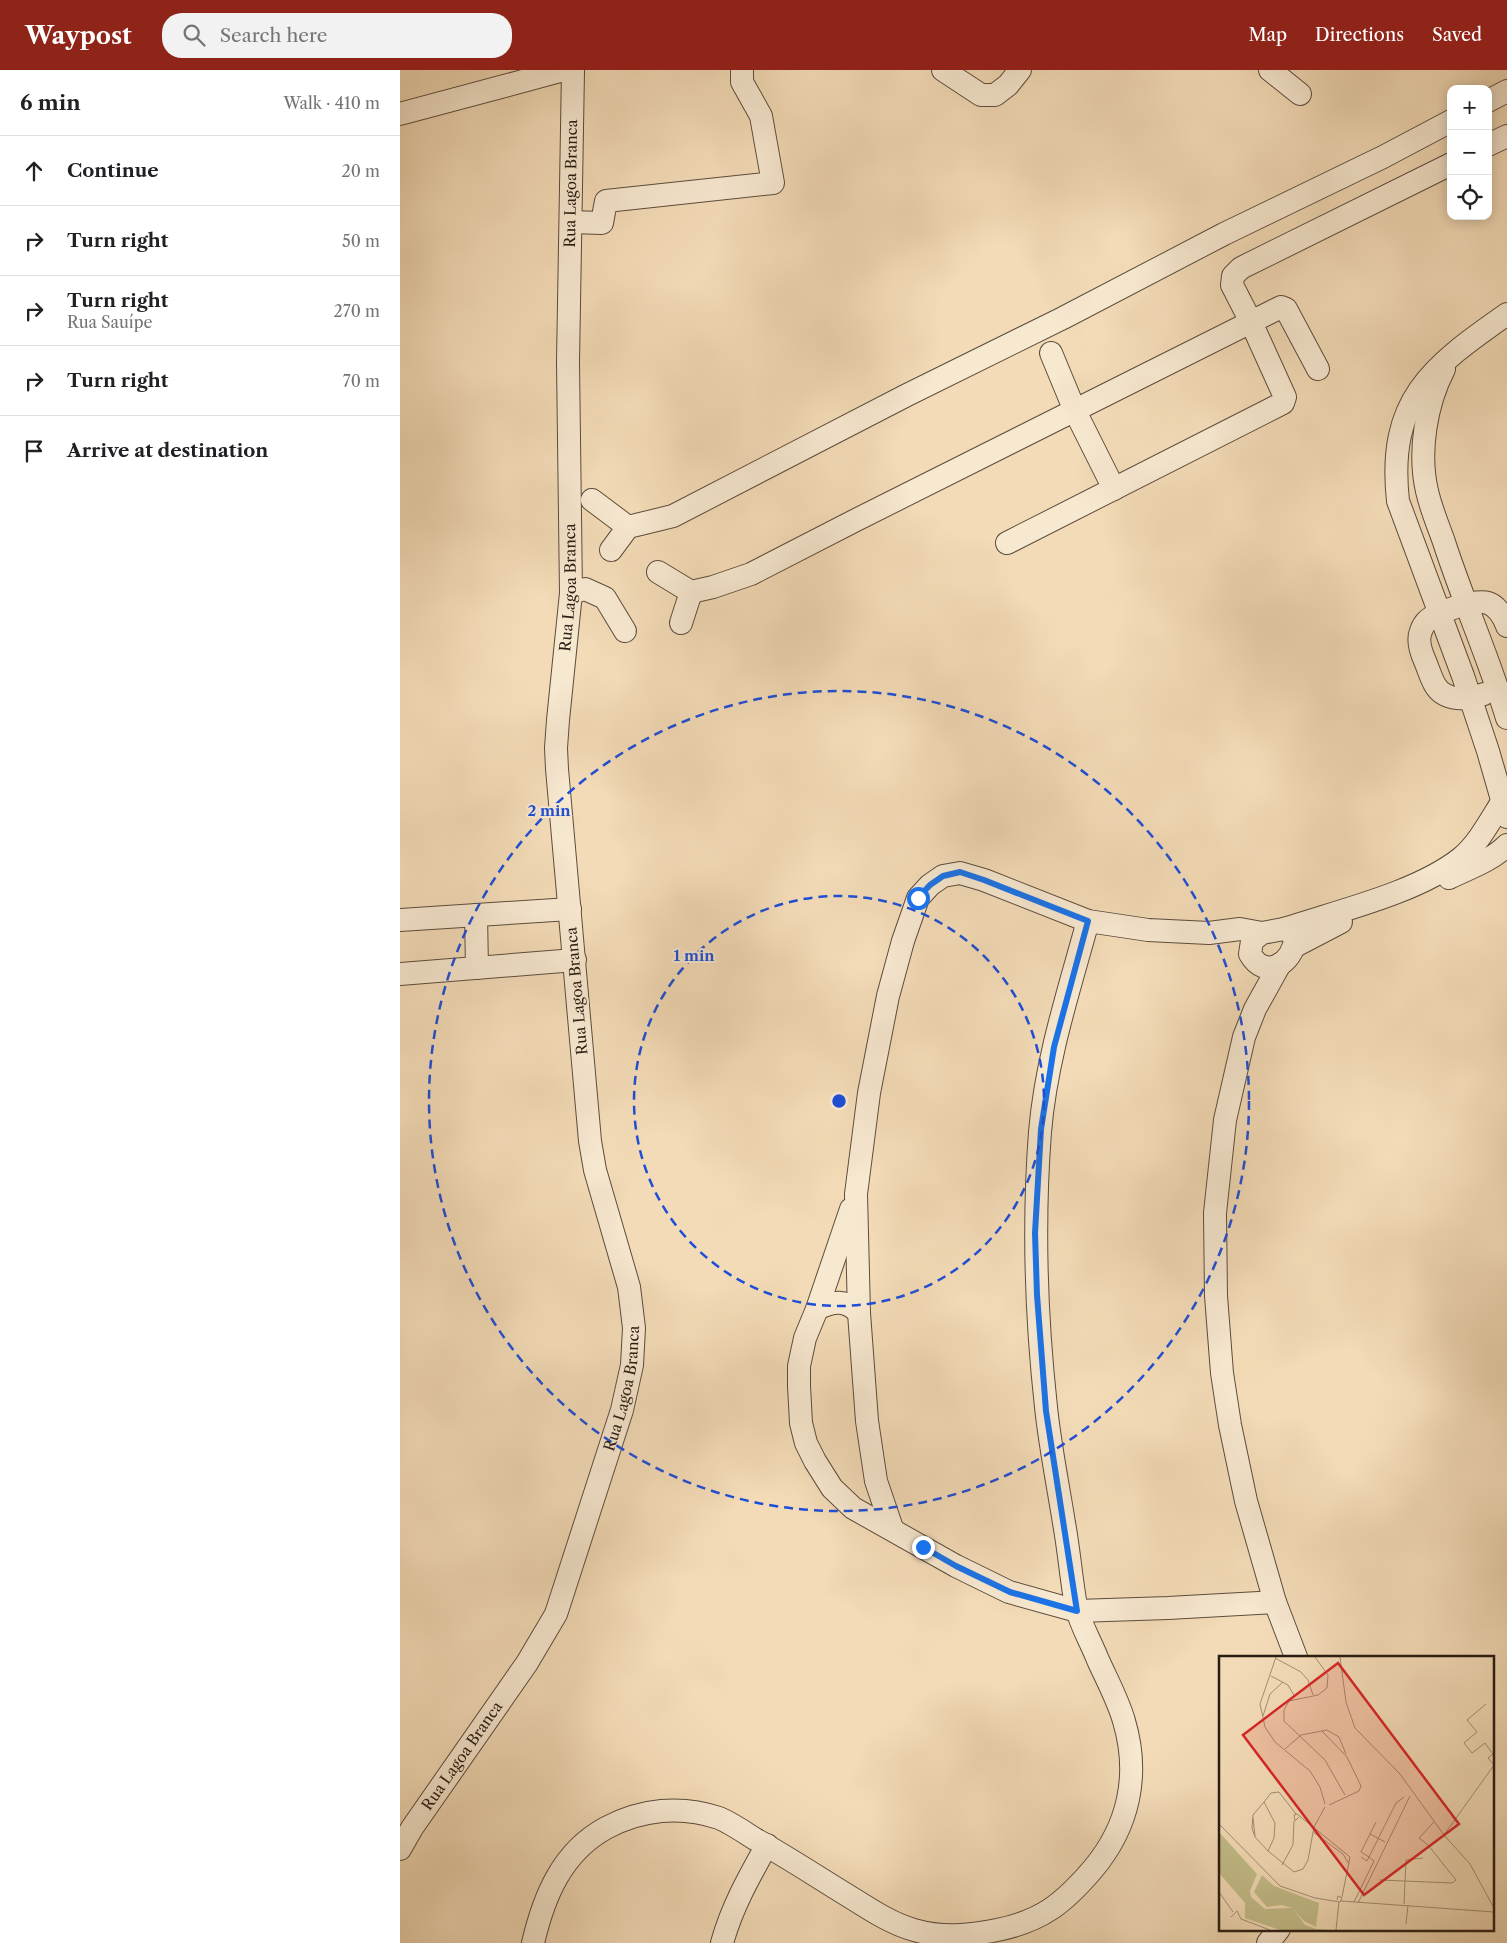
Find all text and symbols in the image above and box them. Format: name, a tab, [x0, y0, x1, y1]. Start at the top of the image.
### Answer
search box	[162, 13, 512, 58]
text: Waypost	[25, 21, 132, 50]
icon: search	[180, 21, 208, 49]
text: Search here	[220, 24, 327, 47]
text: Map	[1248, 24, 1287, 46]
text: Directions	[1315, 24, 1404, 46]
text: Saved	[1432, 24, 1482, 46]
map controls	[1447, 85, 1492, 220]
button: +	[1447, 85, 1492, 130]
text: 6 min	[20, 90, 81, 115]
text: Walk · 410 m	[283, 93, 380, 113]
street label: Rua Lagoa Branca	[560, 119, 581, 248]
button: −	[1447, 130, 1492, 175]
icon: ahead	[20, 157, 48, 185]
text: Continue	[67, 159, 159, 182]
text: 20 m	[341, 161, 380, 181]
button: locate	[1447, 175, 1492, 220]
icon: right	[20, 227, 48, 255]
text: Turn right	[67, 229, 168, 252]
text: 50 m	[342, 231, 380, 251]
text: Turn right	[67, 289, 168, 312]
icon: right	[20, 297, 48, 325]
text: 270 m	[334, 301, 380, 321]
text: Rua Sauípe	[67, 312, 153, 332]
icon: right	[20, 367, 48, 395]
text: Turn right	[67, 369, 168, 392]
text: 70 m	[343, 371, 380, 391]
icon: arrive	[20, 437, 48, 465]
text: Arrive at destination	[67, 439, 268, 462]
street label: Rua Lagoa Branca	[555, 523, 580, 652]
text: 2 min	[527, 801, 571, 820]
route start	[907, 887, 930, 910]
street label: Rua Lagoa Branca	[561, 926, 592, 1056]
text: 1 min	[673, 946, 715, 965]
centre of rings	[830, 1092, 848, 1110]
street label: Rua Lagoa Branca	[599, 1325, 643, 1453]
route end	[912, 1536, 935, 1559]
inset map	[1219, 1656, 1494, 1930]
street label: Rua Lagoa Branca	[417, 1698, 506, 1814]

